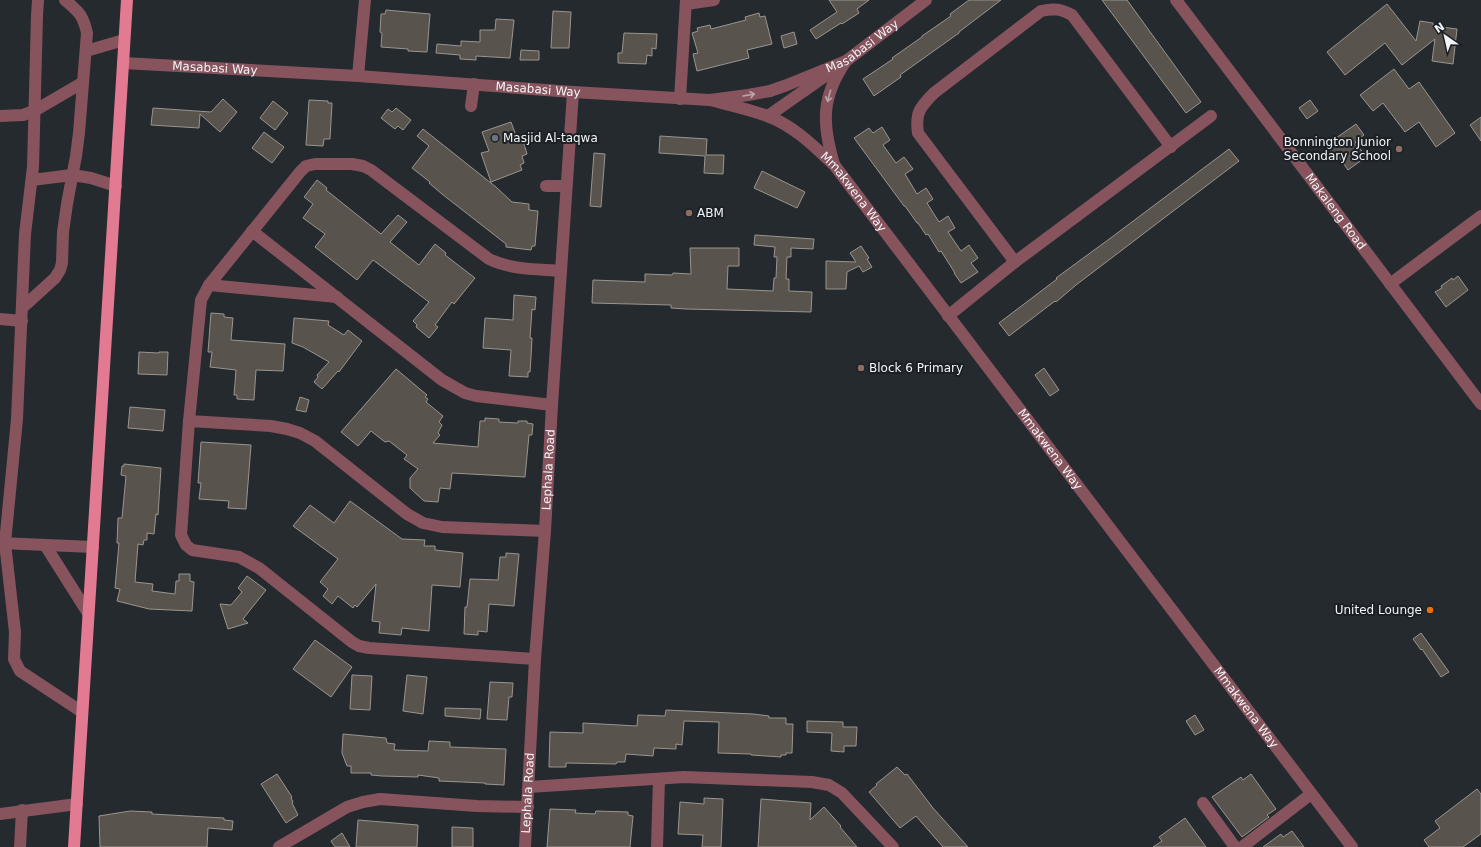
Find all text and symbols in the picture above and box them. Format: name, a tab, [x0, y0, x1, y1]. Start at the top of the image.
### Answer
north arrow	[1425, 16, 1465, 56]
street label: Masabasi Way	[824, 17, 901, 75]
text: N	[1432, 20, 1447, 36]
street label: Masabasi Way	[172, 59, 258, 77]
street label: Masabasi Way	[495, 79, 581, 99]
one-way arrow	[825, 89, 832, 102]
one-way arrow	[742, 91, 755, 99]
place label: Masjid Al-taqwa	[503, 131, 598, 145]
marker: Masjid Al-taqwa	[490, 133, 500, 143]
place label: Bonnington Junior Secondary School	[1284, 135, 1391, 163]
marker: Bonnington Junior Secondary School	[1394, 144, 1404, 154]
street label: Mmakwena Way	[818, 149, 889, 235]
street label: Makaleng Road	[1302, 171, 1369, 252]
place label: ABM	[697, 206, 724, 220]
marker: ABM	[684, 208, 694, 218]
place label: Block 6 Primary	[869, 361, 963, 375]
marker: Block 6 Primary	[856, 363, 866, 373]
street label: Mmakwena Way	[1015, 406, 1085, 493]
street label: Lephala Road	[539, 429, 558, 511]
place label: United Lounge	[1335, 603, 1422, 617]
marker: United Lounge	[1425, 605, 1435, 615]
street label: Mmakwena Way	[1211, 664, 1281, 751]
street label: Lephala Road	[519, 752, 537, 834]

